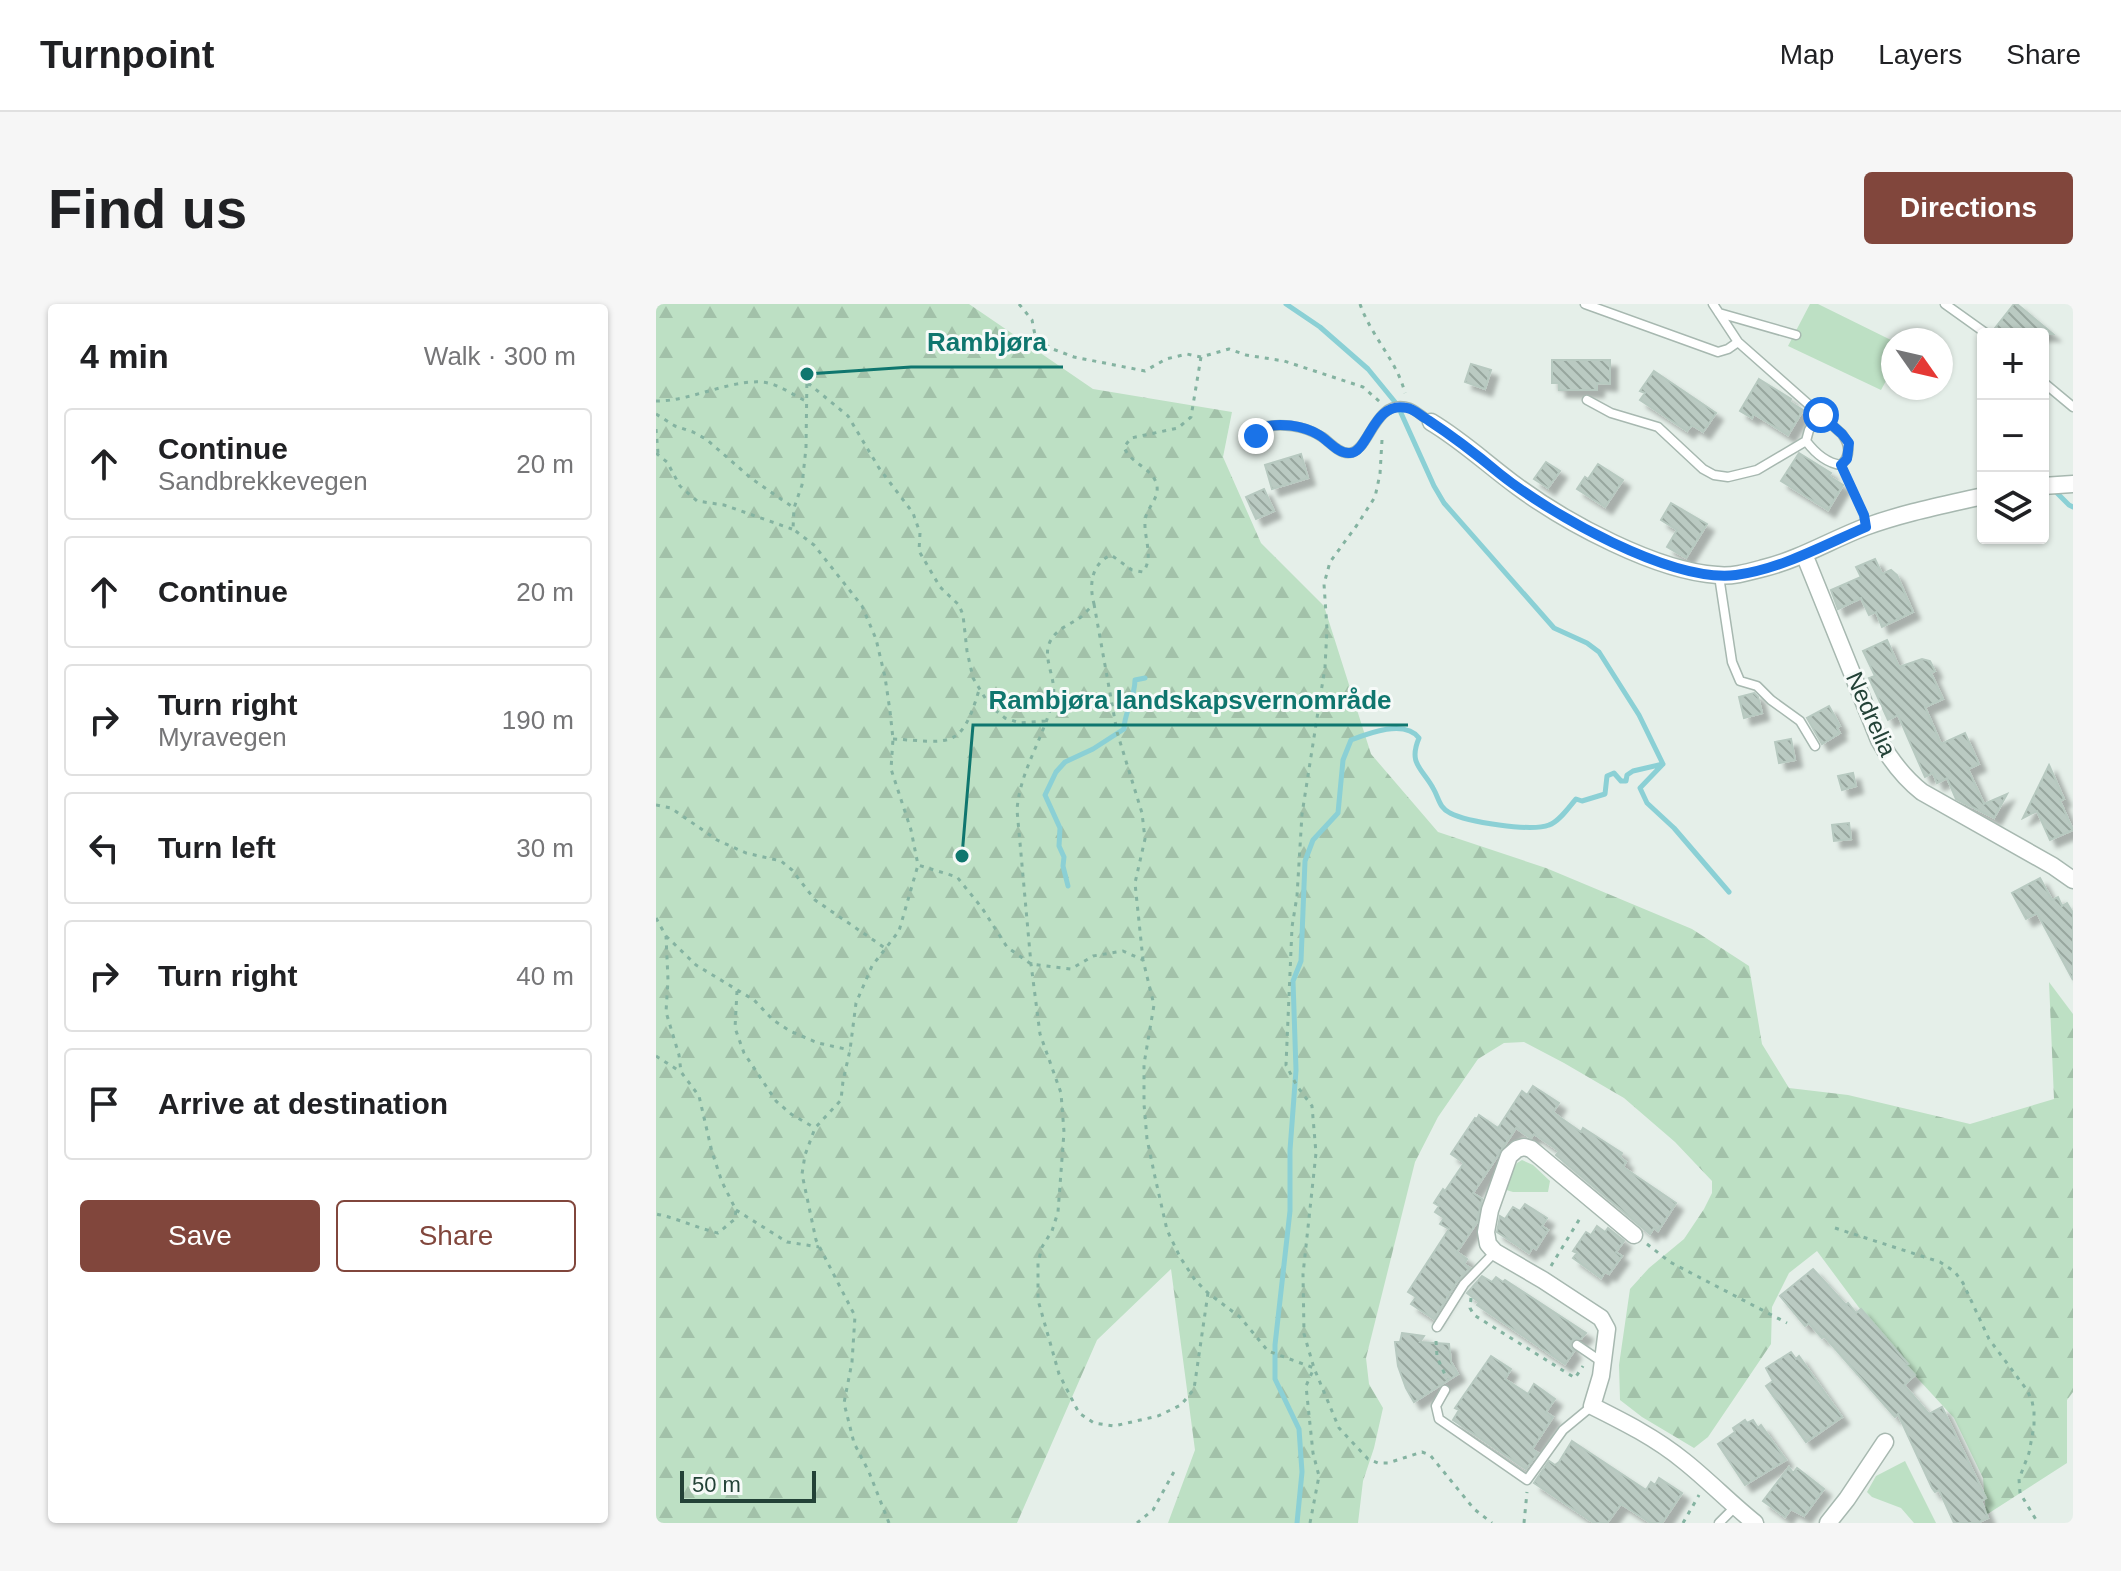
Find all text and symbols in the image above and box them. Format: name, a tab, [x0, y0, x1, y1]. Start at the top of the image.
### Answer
text: Turnpoint	[40, 34, 214, 76]
text: Map	[1780, 39, 1834, 70]
text: Layers	[1878, 39, 1962, 70]
text: Share	[2006, 39, 2081, 70]
button: Directions	[1864, 172, 2073, 244]
text: Find us	[48, 177, 247, 240]
callout: Rambjøra	[911, 317, 1063, 367]
text: Rambjøra	[927, 327, 1047, 357]
north arrow	[1881, 328, 1953, 400]
map controls	[1977, 328, 2049, 544]
button: +	[1977, 328, 2049, 400]
text: 4 min	[80, 337, 169, 375]
text: Walk · 300 m	[424, 341, 576, 371]
route start	[1803, 397, 1839, 433]
button: −	[1977, 400, 2049, 472]
route end	[1238, 418, 1274, 454]
text: Continue	[158, 432, 288, 465]
icon: ahead	[82, 442, 126, 486]
text: 20 m	[516, 449, 574, 479]
text: Sandbrekkevegen	[158, 466, 368, 496]
button: layers	[1977, 472, 2049, 544]
icon: ahead	[82, 570, 126, 614]
text: Continue	[158, 575, 288, 608]
text: 20 m	[516, 577, 574, 607]
street label: Nedrelia	[1841, 667, 1902, 761]
callout: Rambjøra landskapsvernområde	[973, 675, 1408, 725]
text: Rambjøra landskapsvernområde	[988, 685, 1392, 715]
text: Turn right	[158, 688, 297, 721]
icon: right	[82, 698, 126, 742]
text: 190 m	[502, 705, 574, 735]
text: Myravegen	[158, 722, 287, 752]
icon: left	[82, 826, 126, 870]
text: Turn left	[158, 831, 276, 864]
text: 30 m	[516, 833, 574, 863]
icon: right	[82, 954, 126, 998]
text: Turn right	[158, 959, 297, 992]
text: 40 m	[516, 961, 574, 991]
icon: arrive	[82, 1082, 126, 1126]
text: Arrive at destination	[158, 1087, 448, 1120]
button: Save	[80, 1200, 320, 1272]
button: Share	[336, 1200, 576, 1272]
scale bar	[680, 1467, 816, 1503]
text: 50 m	[692, 1472, 741, 1497]

